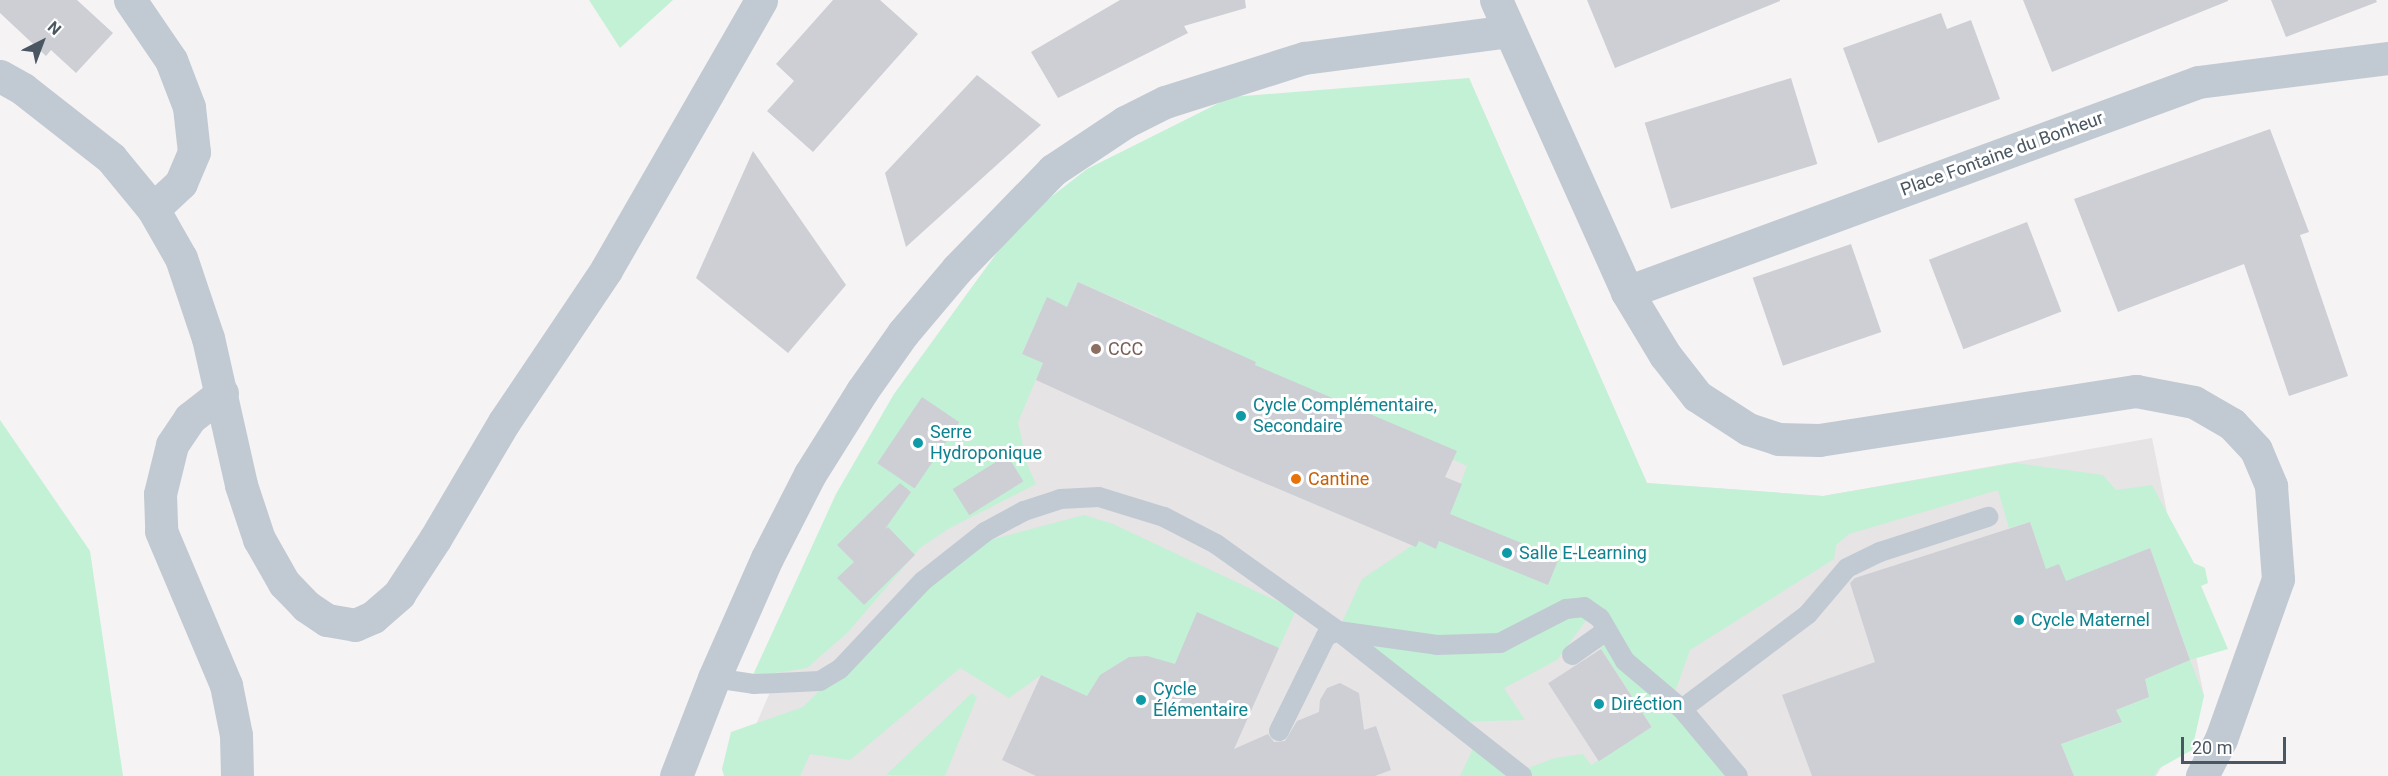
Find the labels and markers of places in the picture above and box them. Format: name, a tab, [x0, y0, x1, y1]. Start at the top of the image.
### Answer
place label: CCC	[1108, 338, 1143, 360]
marker: CCC	[1089, 342, 1103, 356]
place label: Cycle Complémentaire, Secondaire	[1253, 395, 1437, 438]
marker: Cycle Complémentaire, Secondaire	[1234, 409, 1248, 423]
place label: Serre Hydroponique	[930, 422, 1042, 464]
marker: Serre Hydroponique	[911, 436, 925, 450]
place label: Cantine	[1308, 468, 1369, 490]
marker: Cantine	[1289, 472, 1303, 486]
place label: Salle E-Learning	[1519, 542, 1647, 564]
marker: Salle E-Learning	[1500, 546, 1514, 560]
place label: Cycle Maternel	[2031, 609, 2150, 631]
marker: Cycle Maternel	[2012, 613, 2026, 627]
place label: Cycle Élémentaire	[1153, 679, 1248, 722]
marker: Cycle Élémentaire	[1134, 693, 1148, 707]
place label: Diréction	[1611, 693, 1683, 715]
marker: Diréction	[1592, 697, 1606, 711]

